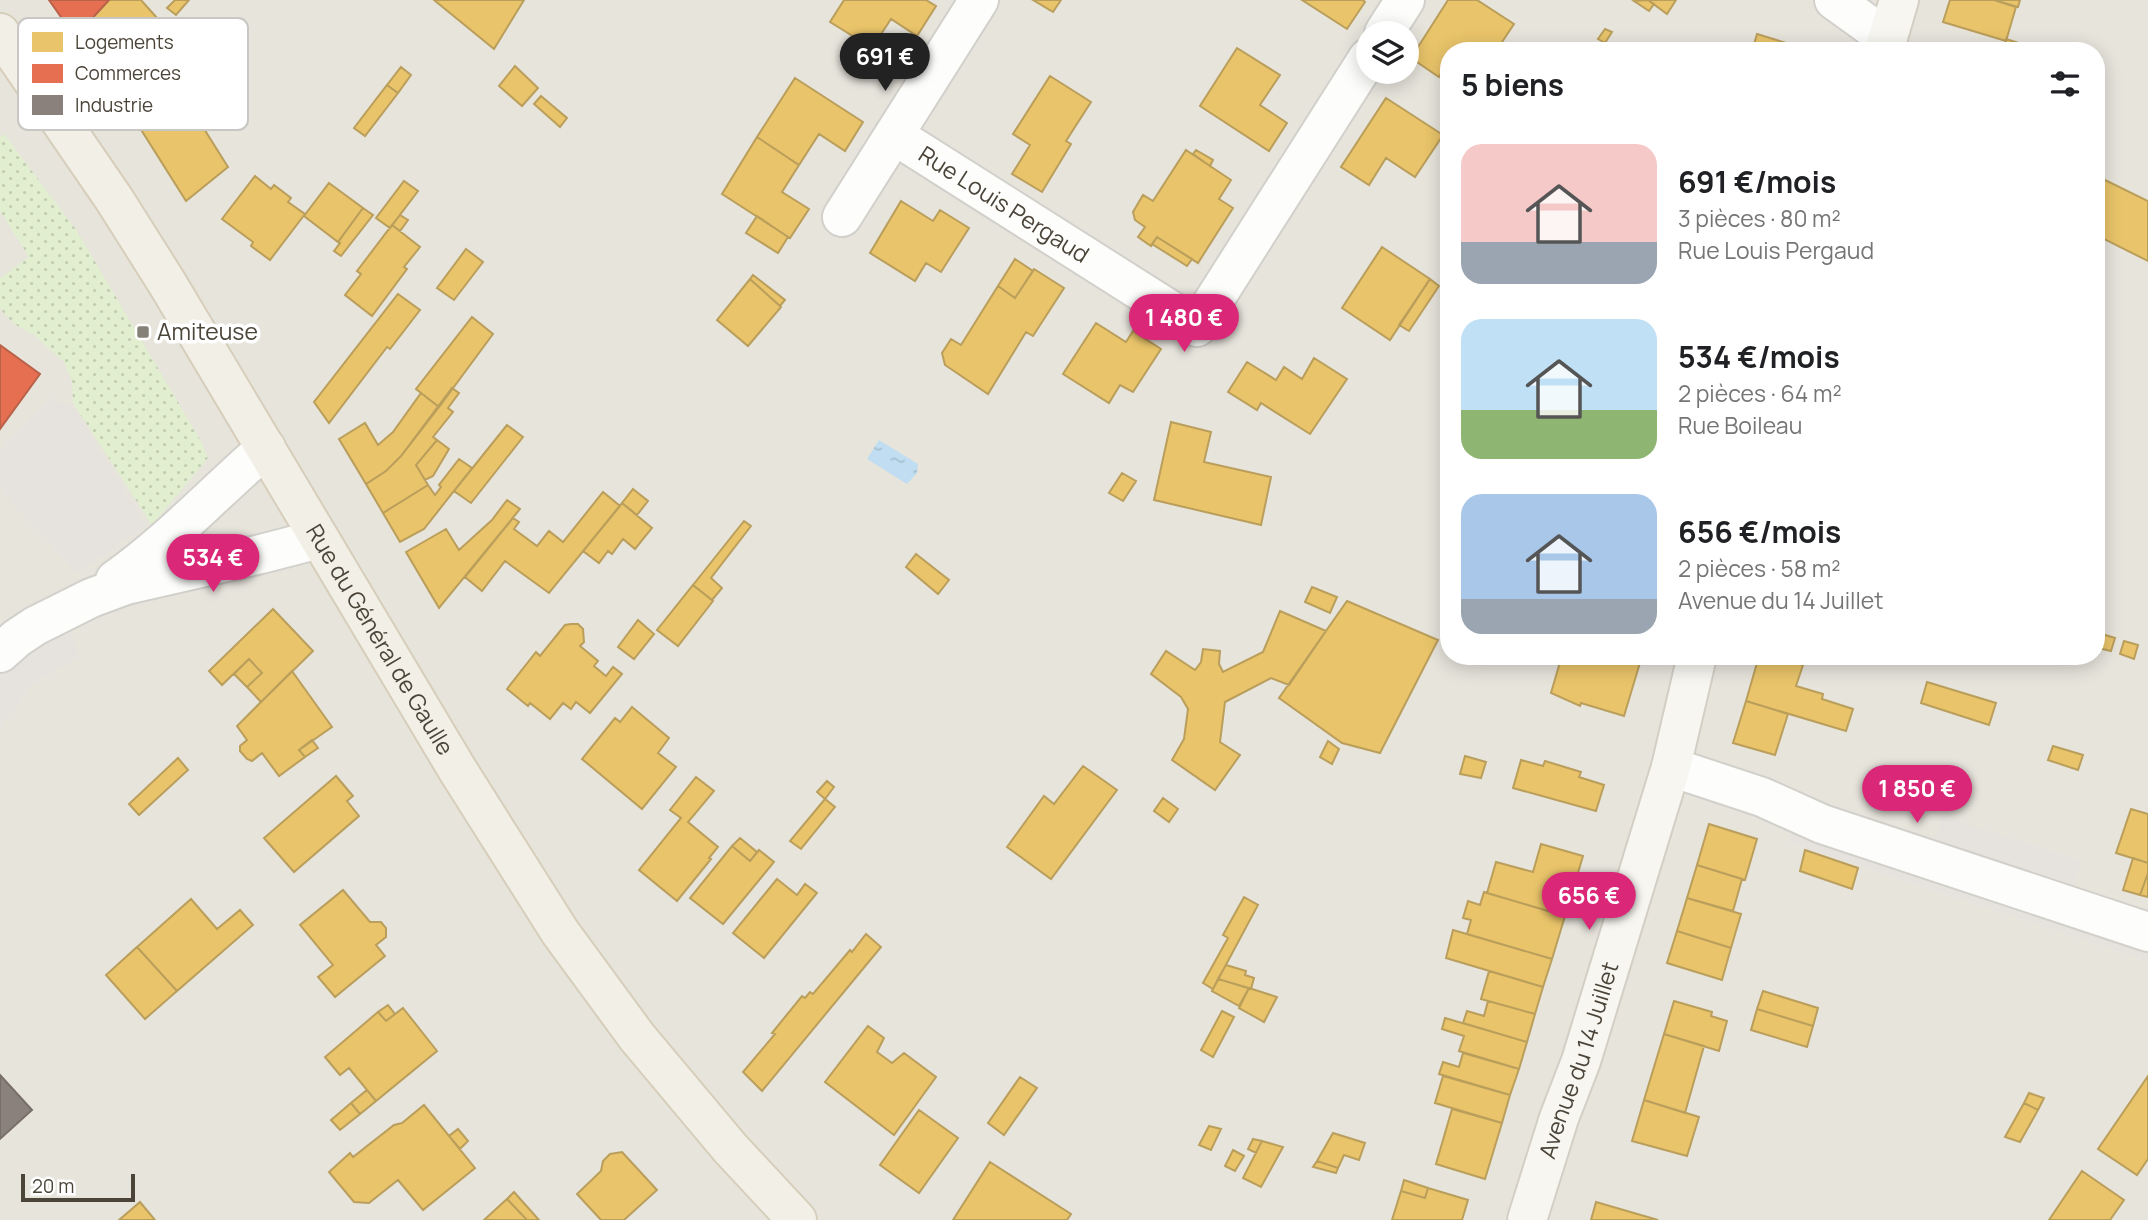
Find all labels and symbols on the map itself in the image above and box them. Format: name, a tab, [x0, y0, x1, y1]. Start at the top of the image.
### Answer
legend	[18, 18, 248, 130]
text: Logements	[75, 29, 174, 55]
pin: 691 €	[836, 34, 934, 93]
text: Commerces	[75, 60, 181, 86]
text: Industrie	[75, 92, 153, 118]
street label: Rue Louis Pergaud	[913, 138, 1096, 270]
pin: 1 480 €	[1119, 294, 1249, 354]
place label: Amiteuse	[157, 315, 258, 347]
marker: Amiteuse	[135, 324, 151, 340]
street label: Rue du Général de Gaulle	[299, 518, 462, 761]
pin: 534 €	[164, 534, 262, 594]
pin: 1 850 €	[1852, 766, 1982, 825]
pin: 656 €	[1540, 872, 1638, 932]
street label: Avenue du 14 Juillet	[1530, 958, 1625, 1162]
scale bar	[21, 1171, 135, 1203]

